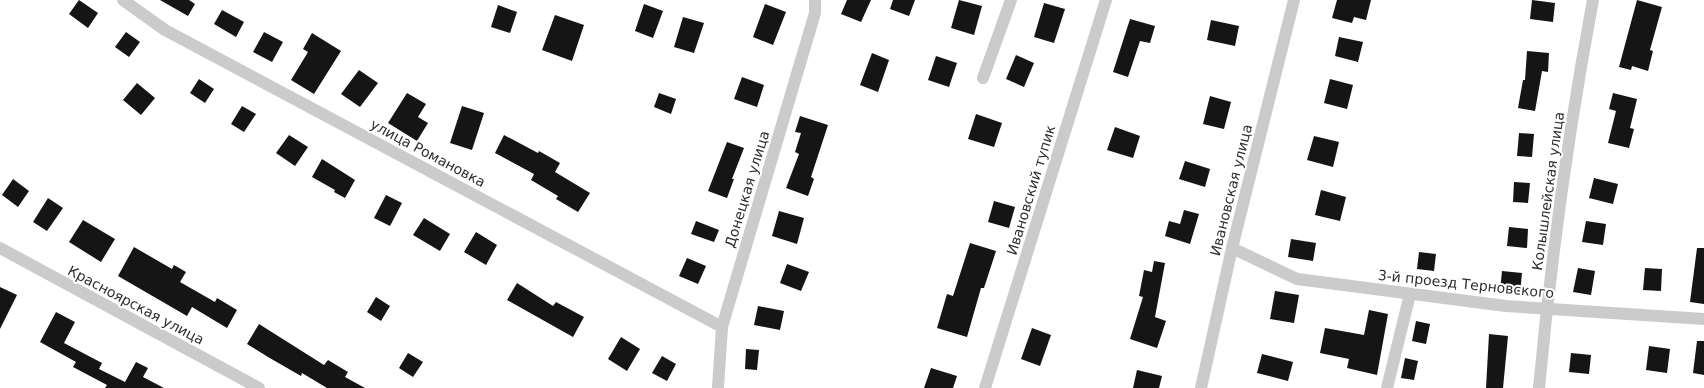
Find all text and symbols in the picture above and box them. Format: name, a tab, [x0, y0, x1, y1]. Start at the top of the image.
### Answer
street label: Колышлейская улица	[1529, 111, 1567, 271]
street label: улица Романовка	[368, 116, 488, 190]
street label: Ивановская улица	[1207, 122, 1255, 258]
street label: Ивановский тупик	[1004, 123, 1058, 257]
street label: Донецкая улица	[722, 129, 772, 249]
street label: Красноярская улица	[65, 262, 207, 348]
street label: 3-й проезд Терновского	[1377, 267, 1555, 301]

